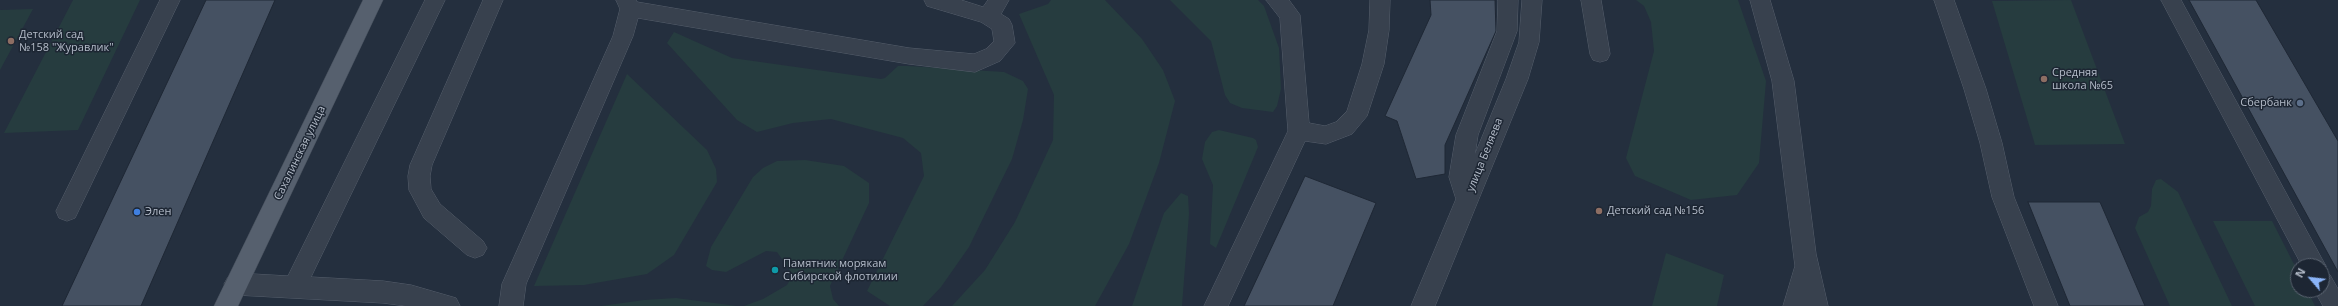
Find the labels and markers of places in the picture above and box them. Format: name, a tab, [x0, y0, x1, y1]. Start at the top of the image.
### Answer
place label: Детский сад №158 "Журавлик"	[19, 28, 114, 54]
marker: Детский сад №158 "Журавлик"	[6, 36, 16, 46]
place label: Средняя школа №65	[2052, 66, 2113, 92]
marker: Средняя школа №65	[2039, 74, 2049, 84]
place label: Сбербанк	[2240, 96, 2292, 110]
marker: Сбербанк	[2295, 98, 2305, 108]
place label: Детский сад №156	[1607, 204, 1704, 218]
place label: Элен	[145, 205, 171, 219]
marker: Детский сад №156	[1594, 206, 1604, 216]
marker: Элен	[132, 207, 142, 217]
place label: Памятник морякам Сибирской флотилии	[783, 257, 898, 283]
marker: Памятник морякам Сибирской флотилии	[770, 265, 780, 275]

